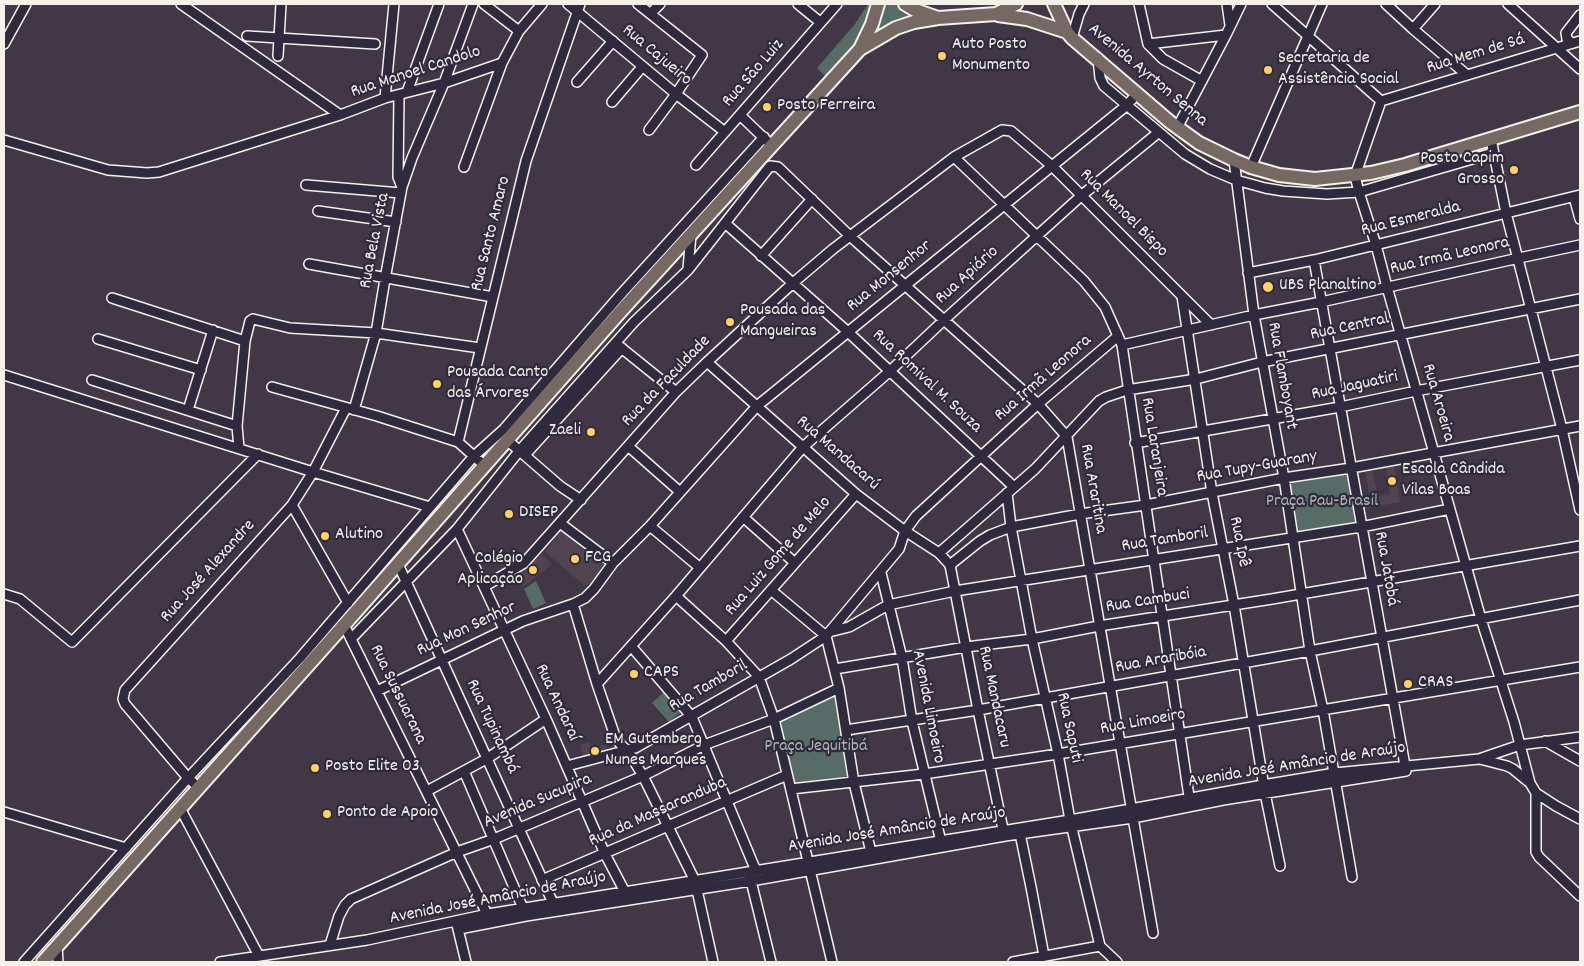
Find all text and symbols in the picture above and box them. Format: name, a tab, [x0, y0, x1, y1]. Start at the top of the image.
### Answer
street label: Rua Cajueiro	[617, 20, 695, 92]
street label: Avenida Ayrton Senna	[1083, 20, 1211, 132]
street label: Rua Mem de Sá	[1424, 30, 1528, 80]
street label: Rua São Luiz	[718, 35, 790, 113]
place label: Auto Posto Monumento	[952, 35, 1030, 78]
street label: Rua Manoel Candolo	[348, 42, 484, 104]
place label: Secretaria de Assistência Social	[1278, 49, 1399, 92]
marker: Auto Posto Monumento	[936, 50, 948, 62]
marker: Secretaria de Assistência Social	[1262, 64, 1274, 76]
place label: Posto Ferreira	[777, 96, 875, 118]
marker: Posto Ferreira	[761, 101, 773, 113]
place label: Posto Capim Grosso	[1420, 149, 1504, 192]
marker: Posto Capim Grosso	[1508, 164, 1520, 176]
street label: Rua Manoel Bispo	[1074, 165, 1172, 263]
street label: Rua Santo Amaro	[467, 174, 517, 294]
street label: Rua Bela Vista	[356, 191, 396, 291]
street label: Rua Esmeralda	[1359, 197, 1463, 243]
street label: Rua Irmã Leonora	[1388, 233, 1512, 281]
street label: Rua Monsenhor	[843, 236, 937, 318]
street label: Rua Apiário	[932, 242, 1004, 310]
place label: UBS Planaltino	[1279, 276, 1376, 298]
marker: UBS Planaltino	[1261, 280, 1275, 294]
place label: Pousada das Mangueiras	[740, 301, 825, 344]
street label: Rua Central	[1309, 309, 1391, 347]
marker: Pousada das Mangueiras	[724, 316, 736, 328]
street label: Rua Flamboyant	[1261, 321, 1301, 431]
street label: Rua Romival M. Souza	[867, 326, 985, 438]
street label: Rua Irmã Leonora	[991, 331, 1097, 427]
street label: Rua da Faculdade	[618, 332, 716, 432]
street label: Rua Aroeira	[1416, 362, 1458, 444]
place label: Pousada Canto das Árvores	[447, 363, 548, 406]
street label: Rua Jaguatiri	[1310, 367, 1400, 407]
marker: Pousada Canto das Árvores	[431, 378, 443, 390]
street label: Rua Laranjeira	[1135, 396, 1171, 498]
street label: Rua Mandacarú	[791, 412, 883, 496]
place label: Zaeli	[549, 421, 581, 443]
marker: Zaeli	[585, 426, 597, 438]
street label: Rua Araritina	[1073, 442, 1111, 536]
street label: Rua Tupy-Guarany	[1195, 447, 1319, 489]
place label: Escola Cândida Vilas Boas	[1402, 460, 1505, 502]
marker: Escola Cândida Vilas Boas	[1386, 475, 1398, 487]
park label: Praça Pau-Brasil	[1266, 492, 1378, 514]
street label: Rua Luiz Gome de Melo	[721, 493, 837, 621]
place label: DISEP	[519, 503, 558, 525]
marker: DISEP	[503, 508, 515, 520]
street label: Rua Ipê	[1223, 515, 1253, 569]
street label: Rua José Alexandre	[157, 516, 261, 628]
street label: Rua Tamboril	[1120, 524, 1210, 558]
place label: Alutino	[335, 525, 383, 547]
marker: Alutino	[319, 530, 331, 542]
street label: Rua Jatobá	[1368, 530, 1402, 608]
place label: FCG	[585, 548, 611, 570]
place label: Colégio Aplicação	[457, 549, 523, 592]
marker: FCG	[569, 553, 581, 565]
marker: Colégio Aplicação	[527, 564, 539, 576]
street label: Rua Cambuci	[1104, 585, 1192, 619]
street label: Rua Mon Senhor	[414, 598, 520, 662]
street label: Rua Sussuarana	[364, 642, 430, 748]
street label: Rua Araribóia	[1114, 642, 1208, 680]
street label: Rua Mandacaru	[972, 644, 1014, 750]
street label: Avenida Limoeiro	[905, 649, 949, 765]
street label: Rua Tamboril	[666, 656, 752, 718]
street label: Rua Andaraí	[529, 661, 583, 745]
place label: CAPS	[644, 663, 679, 685]
marker: CAPS	[628, 668, 640, 680]
place label: CRAS	[1418, 673, 1453, 695]
street label: Rua Tupinambá	[460, 676, 522, 778]
marker: CRAS	[1402, 678, 1414, 690]
street label: Rua Saputi	[1050, 691, 1086, 765]
street label: Rua Limoeiro	[1099, 705, 1187, 741]
place label: EM Gutemberg Nunes Marques	[605, 730, 707, 772]
park label: Praça Jequitibá	[764, 737, 868, 759]
street label: Avenida José Amâncio de Araújo	[1187, 738, 1407, 794]
marker: EM Gutemberg Nunes Marques	[589, 745, 601, 757]
place label: Posto Elite 03	[325, 757, 420, 779]
marker: Posto Elite 03	[309, 762, 321, 774]
street label: Avenida Sucupira	[481, 770, 595, 834]
street label: Rua da Massaranduba	[586, 773, 730, 853]
place label: Ponto de Apoio	[337, 803, 438, 825]
street label: Avenida José Amâncio de Araújo	[787, 803, 1007, 859]
marker: Ponto de Apoio	[321, 808, 333, 820]
street label: Avenida José Amâncio de Araújo	[388, 867, 608, 931]

